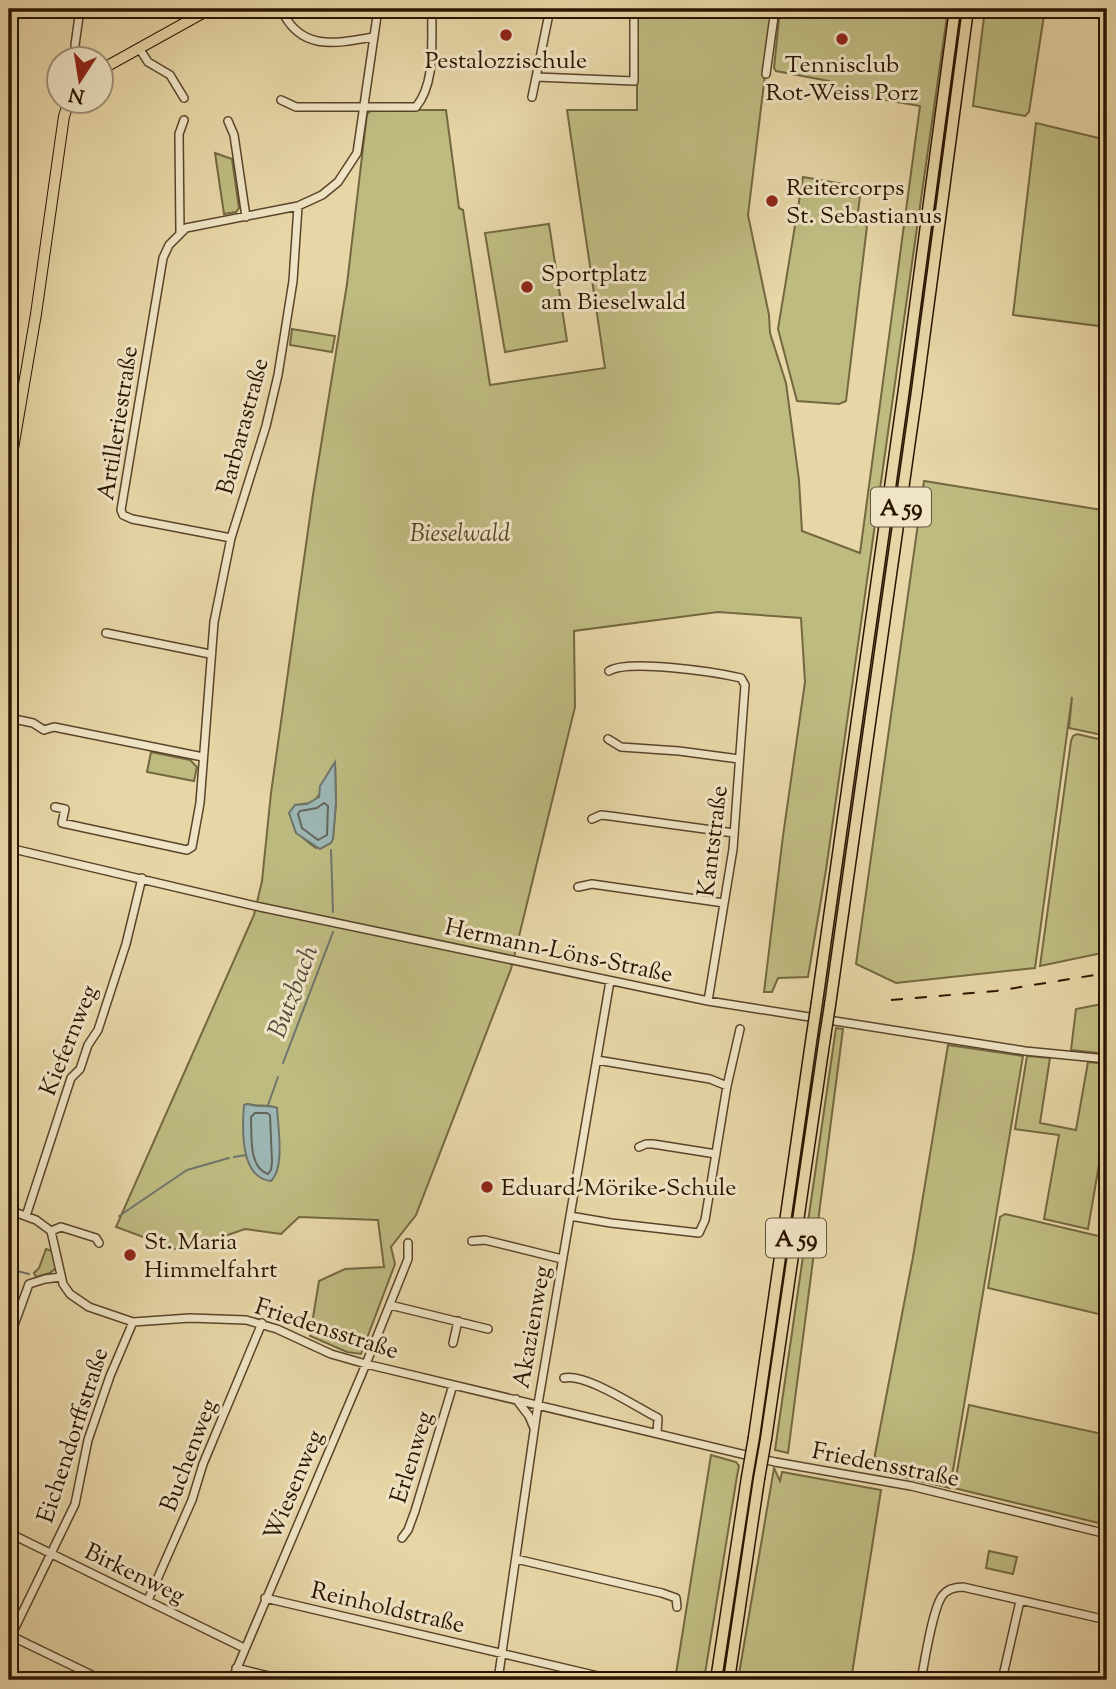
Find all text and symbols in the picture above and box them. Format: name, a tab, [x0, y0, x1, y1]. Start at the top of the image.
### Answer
marker: Pestalozzischule	[498, 27, 514, 43]
marker: Tennisclub Rot-Weiss Porz	[834, 31, 850, 47]
place label: Pestalozzischule	[425, 45, 587, 79]
north arrow	[46, 46, 116, 116]
place label: Tennisclub Rot-Weiss Porz	[765, 49, 919, 111]
text: N	[67, 79, 87, 109]
place label: Reitercorps St. Sebastianus	[786, 172, 942, 234]
marker: Reitercorps St. Sebastianus	[764, 193, 780, 209]
place label: Sportplatz am Bieselwald	[541, 258, 686, 320]
marker: Sportplatz am Bieselwald	[519, 279, 535, 295]
street label: Artilleriestraße	[90, 344, 148, 503]
street label: Barbarastraße	[209, 354, 278, 499]
road number: A 59	[871, 488, 931, 526]
park label: Bieselwald	[410, 518, 510, 552]
street label: Kantstraße	[690, 784, 738, 899]
street label: Hermann-Löns-Straße	[442, 911, 676, 993]
water label: Butzbach	[260, 940, 329, 1043]
street label: Kiefernweg	[32, 980, 108, 1101]
place label: Eduard-Mörike-Schule	[501, 1172, 736, 1206]
marker: Eduard-Mörike-Schule	[479, 1179, 495, 1195]
road number: A 59	[766, 1218, 826, 1258]
place label: St. Maria Himmelfahrt	[144, 1226, 277, 1288]
marker: St. Maria Himmelfahrt	[122, 1247, 138, 1263]
street label: Akazienweg	[505, 1263, 561, 1391]
street label: Friedensstraße	[250, 1291, 403, 1369]
street label: Eichendorffstraße	[30, 1344, 118, 1528]
street label: Buchenweg	[153, 1394, 227, 1517]
street label: Erlenweg	[383, 1407, 443, 1508]
street label: Wiesenweg	[256, 1425, 334, 1546]
street label: Friedensstraße	[809, 1435, 962, 1497]
street label: Birkenweg	[78, 1536, 190, 1614]
street label: Reinholdstraße	[307, 1575, 468, 1643]

